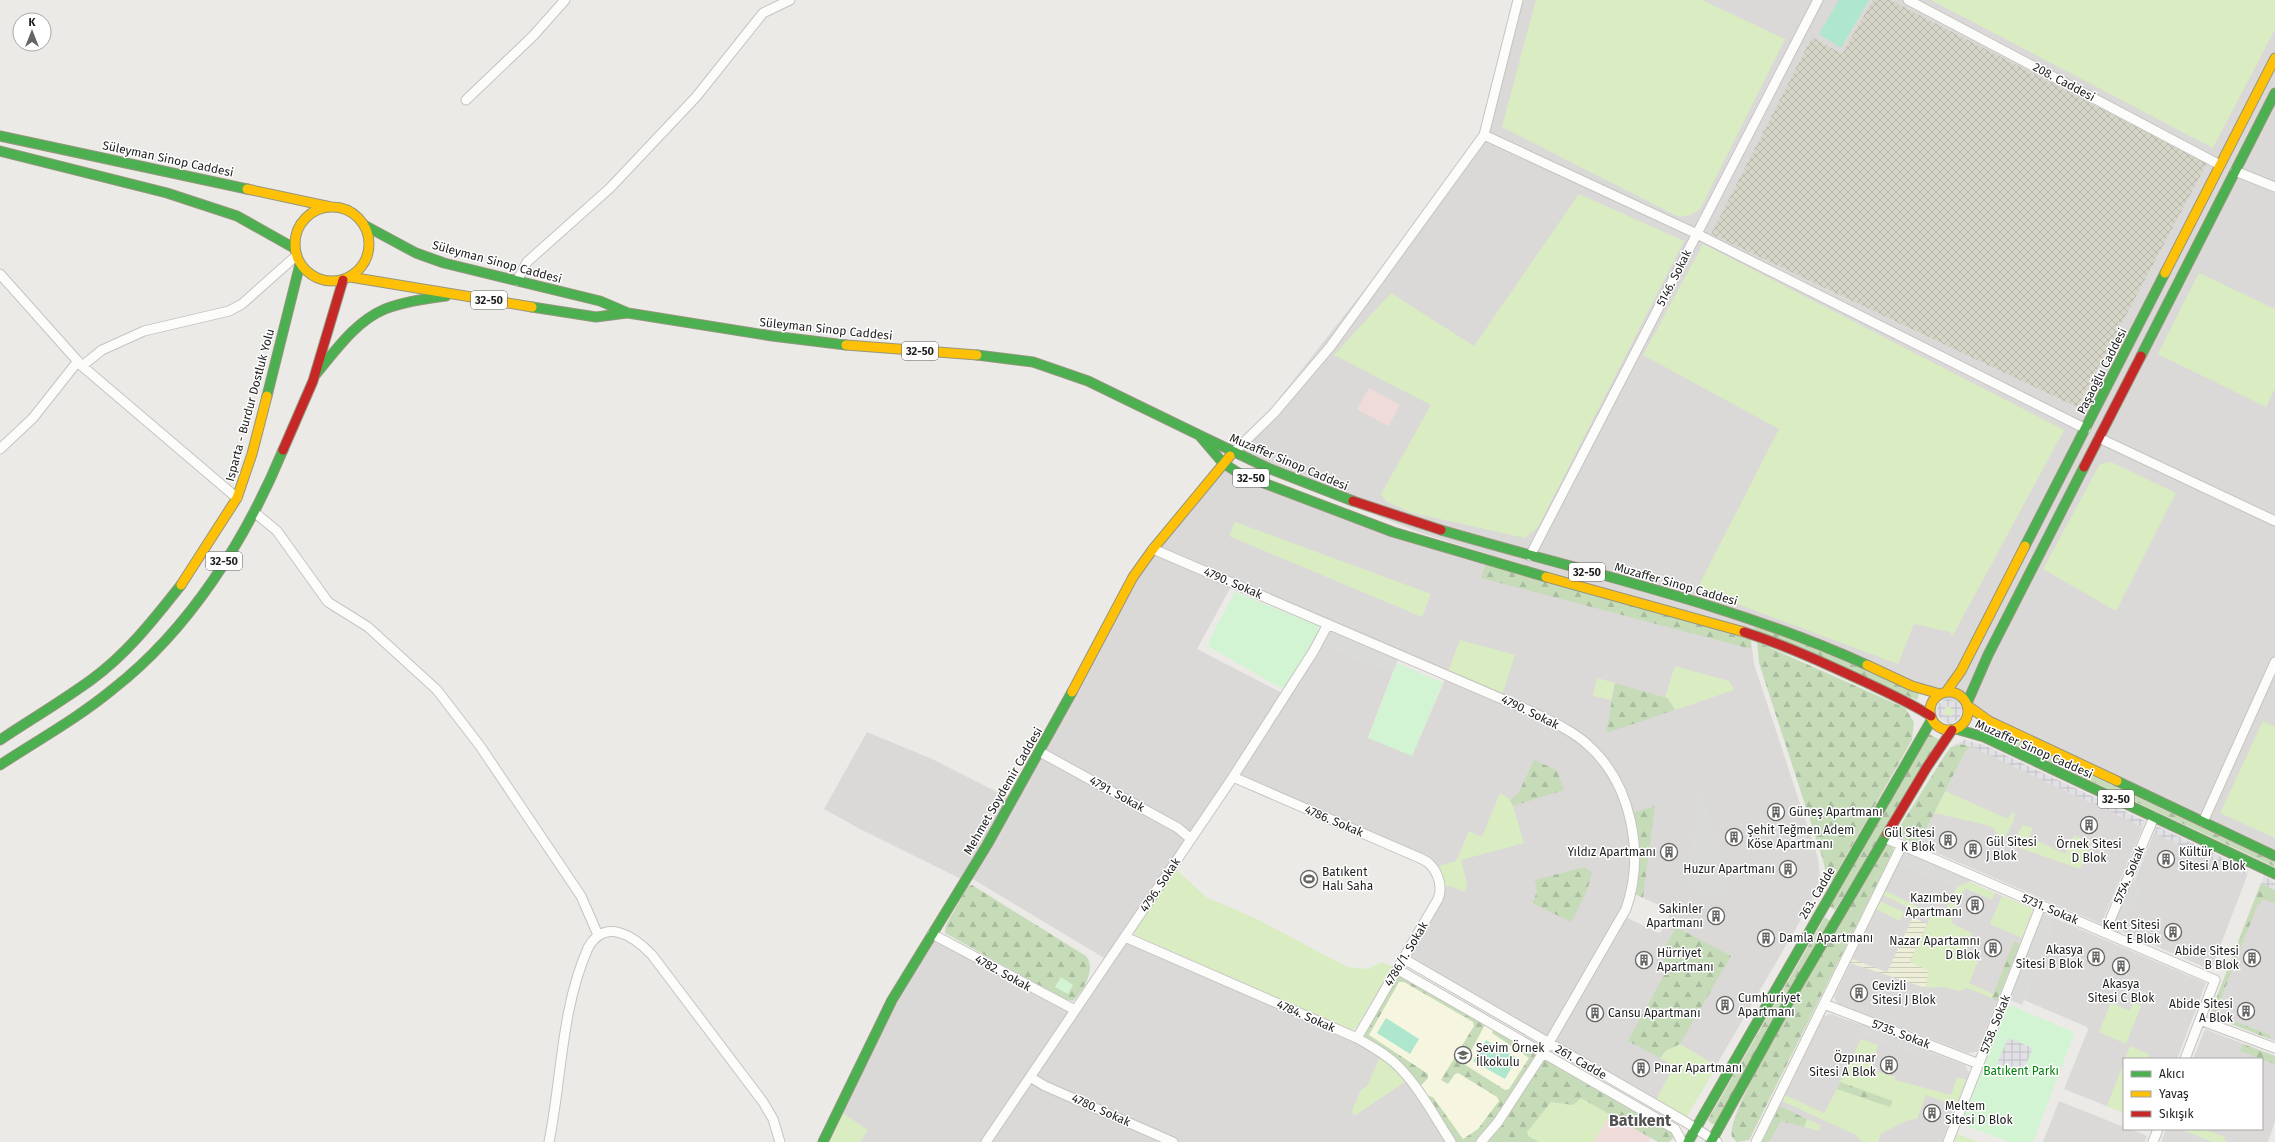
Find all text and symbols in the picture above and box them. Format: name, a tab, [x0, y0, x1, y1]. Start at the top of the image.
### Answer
north arrow	[12, 12, 52, 52]
text: K	[29, 16, 37, 29]
street label: 208. Caddesi	[2031, 60, 2097, 104]
street label: Süleyman Sinop Caddesi	[101, 138, 235, 180]
street label: Süleyman Sinop Caddesi	[431, 238, 563, 286]
street label: 5146. Sokak	[1654, 247, 1695, 309]
road number: 32-50	[471, 291, 507, 309]
street label: Süleyman Sinop Caddesi	[759, 315, 893, 343]
street label: Paşaoğlu Caddesi	[2074, 326, 2130, 416]
street label: Isparta - Burdur Dostluk Yolu	[223, 327, 277, 483]
road number: 32-50	[902, 342, 938, 360]
street label: Muzaffer Sinop Caddesi	[1228, 431, 1350, 493]
road number: 32-50	[1233, 469, 1269, 487]
road number: 32-50	[206, 552, 242, 570]
street label: Muzaffer Sinop Caddesi	[1613, 560, 1739, 608]
road number: 32-50	[1569, 563, 1605, 581]
street label: 4790. Sokak	[1202, 564, 1265, 602]
street label: 4790. Sokak	[1499, 692, 1562, 732]
street label: Muzaffer Sinop Caddesi	[1973, 717, 2095, 781]
street label: Mehmet Soydemir Caddesi	[961, 725, 1045, 857]
street label: 4791. Sokak	[1087, 773, 1148, 815]
road number: 32-50	[2098, 790, 2134, 808]
street label: 4786. Sokak	[1303, 802, 1366, 840]
building icon: Güneş Apartmanı	[1766, 802, 1786, 822]
place label: Güneş Apartmanı	[1789, 805, 1883, 819]
building icon: Örnek Sitesi D Blok	[2079, 815, 2099, 835]
place label: Şehit Teğmen Adem Köse Apartmanı	[1747, 823, 1854, 851]
place label: Gül Sitesi K Blok	[1884, 826, 1936, 854]
building icon: Şehit Teğmen Adem Köse Apartmanı	[1724, 827, 1744, 847]
building icon: Gül Sitesi K Blok	[1938, 830, 1958, 850]
place label: Gül Sitesi J Blok	[1986, 835, 2037, 863]
place label: Örnek Sitesi D Blok	[2056, 835, 2122, 865]
building icon: Gül Sitesi J Blok	[1963, 839, 1983, 859]
building icon: Yıldız Apartmanı	[1659, 842, 1679, 862]
street label: 5754. Sokak	[2111, 843, 2148, 906]
place label: Yıldız Apartmanı	[1568, 845, 1656, 859]
place label: Kültür Sitesi A Blok	[2179, 845, 2247, 873]
building icon: Kültür Sitesi A Blok	[2156, 849, 2176, 869]
street label: 4796. Sokak	[1137, 855, 1184, 915]
building icon: Huzur Apartmanı	[1778, 859, 1798, 879]
place label: Huzur Apartmanı	[1683, 862, 1775, 876]
street label: 263. Cadde	[1796, 864, 1838, 922]
place label: Batıkent Halı Saha	[1322, 865, 1373, 893]
sports icon: Batıkent Halı Saha	[1299, 869, 1319, 889]
place label: Kazımbey Apartmanı	[1905, 891, 1962, 919]
street label: 5731. Sokak	[2020, 891, 2081, 928]
building icon: Kazımbey Apartmanı	[1965, 895, 1985, 915]
place label: Sakinler Apartmanı	[1646, 902, 1703, 930]
building icon: Sakinler Apartmanı	[1706, 906, 1726, 926]
street label: 4786/1. Sokak	[1381, 918, 1431, 989]
place label: Kent Sitesi E Blok	[2102, 918, 2161, 946]
building icon: Kent Sitesi E Blok	[2163, 922, 2183, 942]
building icon: Damla Apartmanı	[1756, 928, 1776, 948]
place label: Damla Apartmanı	[1779, 931, 1873, 945]
place label: Nazar Apartamnı D Blok	[1889, 934, 1981, 962]
building icon: Nazar Apartamnı D Blok	[1983, 938, 2003, 958]
place label: Akasya Sitesi B Blok	[2016, 943, 2084, 971]
place label: Abide Sitesi B Blok	[2175, 944, 2240, 972]
place label: Hürriyet Apartmanı	[1657, 946, 1714, 974]
building icon: Akasya Sitesi B Blok	[2086, 947, 2106, 967]
building icon: Abide Sitesi B Blok	[2242, 948, 2262, 968]
building icon: Hürriyet Apartmanı	[1634, 950, 1654, 970]
street label: 4782. Sokak	[973, 952, 1034, 995]
building icon: Akasya Sitesi C Blok	[2111, 956, 2131, 976]
place label: Akasya Sitesi C Blok	[2088, 977, 2155, 1005]
place label: Cevizli Sitesi J Blok	[1872, 979, 1936, 1007]
building icon: Cevizli Sitesi J Blok	[1849, 983, 1869, 1003]
place label: Cumhuriyet Apartmanı	[1738, 991, 1801, 1019]
street label: 5758. Sokak	[1977, 992, 2013, 1055]
building icon: Cumhuriyet Apartmanı	[1715, 995, 1735, 1015]
street label: 4784. Sokak	[1275, 997, 1338, 1035]
place label: Abide Sitesi A Blok	[2169, 997, 2234, 1025]
building icon: Abide Sitesi A Blok	[2236, 1001, 2256, 1021]
building icon: Cansu Apartmanı	[1585, 1003, 1605, 1023]
place label: Cansu Apartmanı	[1608, 1006, 1701, 1020]
street label: 5735. Sokak	[1870, 1017, 1933, 1052]
place label: Sevim Örnek İlkokulu	[1476, 1039, 1545, 1069]
street label: 261. Cadde	[1553, 1042, 1609, 1082]
school or university icon: Sevim Örnek İlkokulu	[1453, 1045, 1473, 1065]
place label: Özpınar Sitesi A Blok	[1809, 1049, 1877, 1079]
building icon: Özpınar Sitesi A Blok	[1879, 1055, 1899, 1075]
building icon: Pınar Apartmanı	[1631, 1058, 1651, 1078]
legend	[2123, 1058, 2263, 1130]
place label: Pınar Apartmanı	[1654, 1061, 1742, 1075]
park label: Batıkent Parkı	[1983, 1064, 2059, 1078]
text: Akıcı	[2159, 1067, 2185, 1081]
text: Yavaş	[2159, 1087, 2189, 1101]
street label: 4780. Sokak	[1069, 1091, 1133, 1129]
place label: Meltem Sitesi D Blok	[1945, 1099, 2013, 1127]
building icon: Meltem Sitesi D Blok	[1922, 1103, 1942, 1123]
text: Sıkışık	[2159, 1107, 2194, 1121]
district label: Batıkent	[1609, 1111, 1672, 1130]

